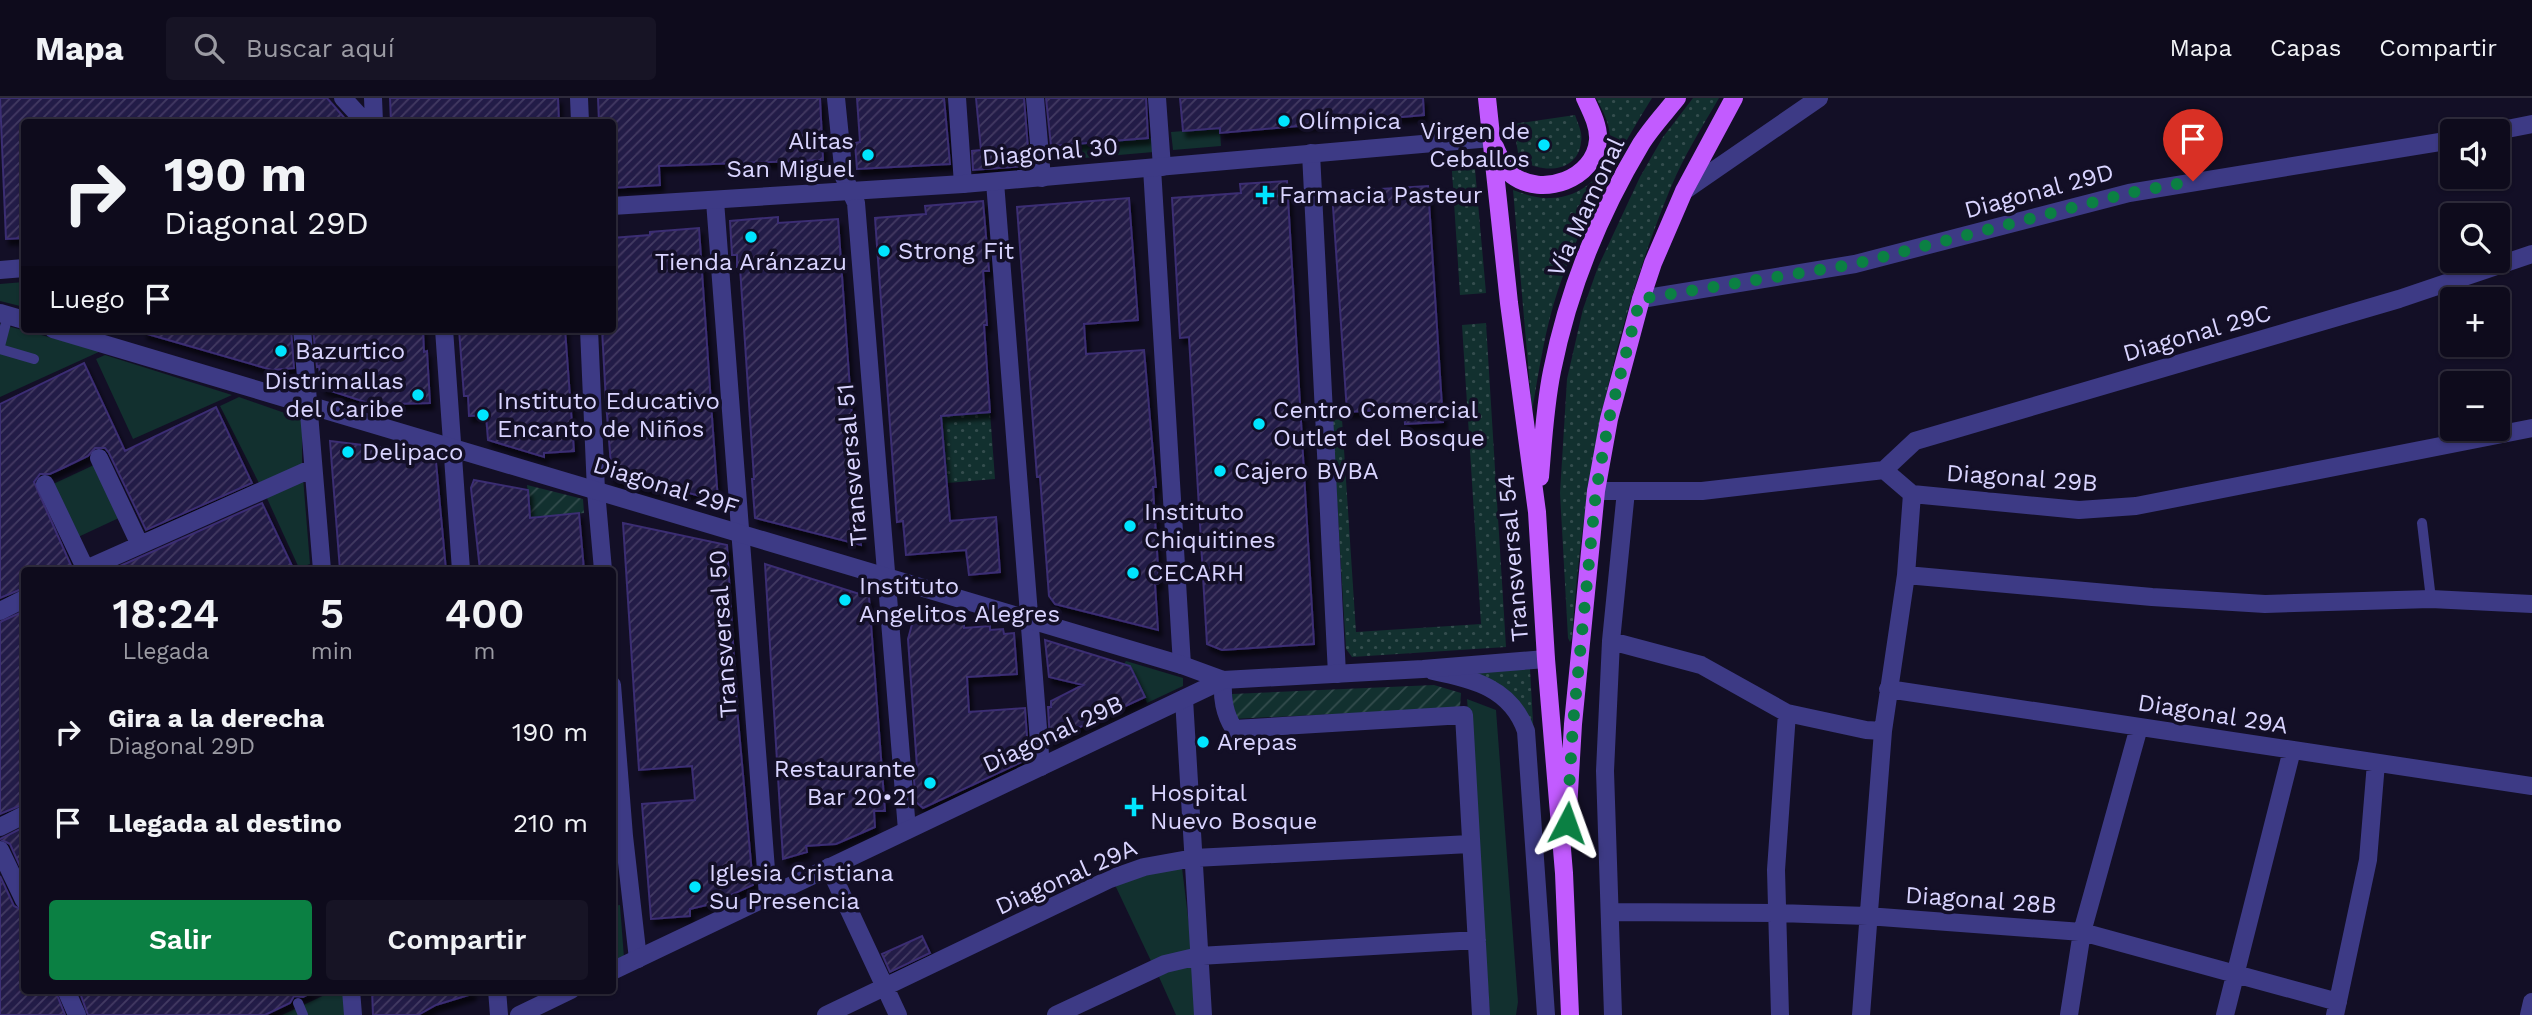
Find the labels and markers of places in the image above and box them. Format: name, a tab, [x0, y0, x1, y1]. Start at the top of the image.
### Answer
place label: Olímpica	[1298, 107, 1401, 135]
pin	[2163, 109, 2223, 181]
marker: Olímpica	[1276, 113, 1292, 129]
place label: Virgen de Ceballos	[1420, 117, 1530, 173]
place label: Alitas San Miguel	[727, 127, 855, 183]
marker: Virgen de Ceballos	[1536, 137, 1552, 153]
marker: Alitas San Miguel	[860, 147, 876, 163]
place label: Farmacia Pasteur	[1279, 181, 1483, 209]
marker: Farmacia Pasteur	[1257, 187, 1273, 203]
marker: Tienda Aránzazu	[743, 229, 759, 245]
place label: Strong Fit	[898, 237, 1014, 265]
marker: Strong Fit	[876, 243, 892, 259]
place label: Tienda Aránzazu	[655, 248, 847, 276]
place label: Bazurtico	[295, 337, 405, 365]
marker: Bazurtico	[273, 343, 289, 359]
place label: Distrimallas del Caribe	[264, 367, 404, 423]
marker: Distrimallas del Caribe	[410, 387, 426, 403]
place label: Instituto Educativo Encanto de Niños	[497, 387, 720, 443]
place label: Centro Comercial Outlet del Bosque	[1273, 396, 1485, 452]
marker: Instituto Educativo Encanto de Niños	[475, 407, 491, 423]
marker: Centro Comercial Outlet del Bosque	[1251, 416, 1267, 432]
place label: Delipaco	[362, 438, 463, 466]
marker: Delipaco	[340, 444, 356, 460]
place label: Cajero BVBA	[1234, 457, 1379, 485]
marker: Cajero BVBA	[1212, 463, 1228, 479]
place label: Instituto Chiquitines	[1144, 498, 1276, 554]
marker: Instituto Chiquitines	[1122, 518, 1138, 534]
place label: CECARH	[1147, 559, 1244, 587]
marker: CECARH	[1125, 565, 1141, 581]
place label: Instituto Angelitos Alegres	[859, 572, 1060, 628]
marker: Instituto Angelitos Alegres	[837, 592, 853, 608]
place label: Arepas	[1217, 728, 1297, 756]
marker: Arepas	[1195, 734, 1211, 750]
place label: Restaurante Bar 20•21	[774, 755, 916, 811]
marker: Restaurante Bar 20•21	[922, 775, 938, 791]
place label: Hospital Nuevo Bosque	[1150, 779, 1317, 835]
marker: Hospital Nuevo Bosque	[1124, 797, 1144, 817]
place label: Iglesia Cristiana Su Presencia	[709, 859, 894, 915]
marker: Iglesia Cristiana Su Presencia	[687, 879, 703, 895]

